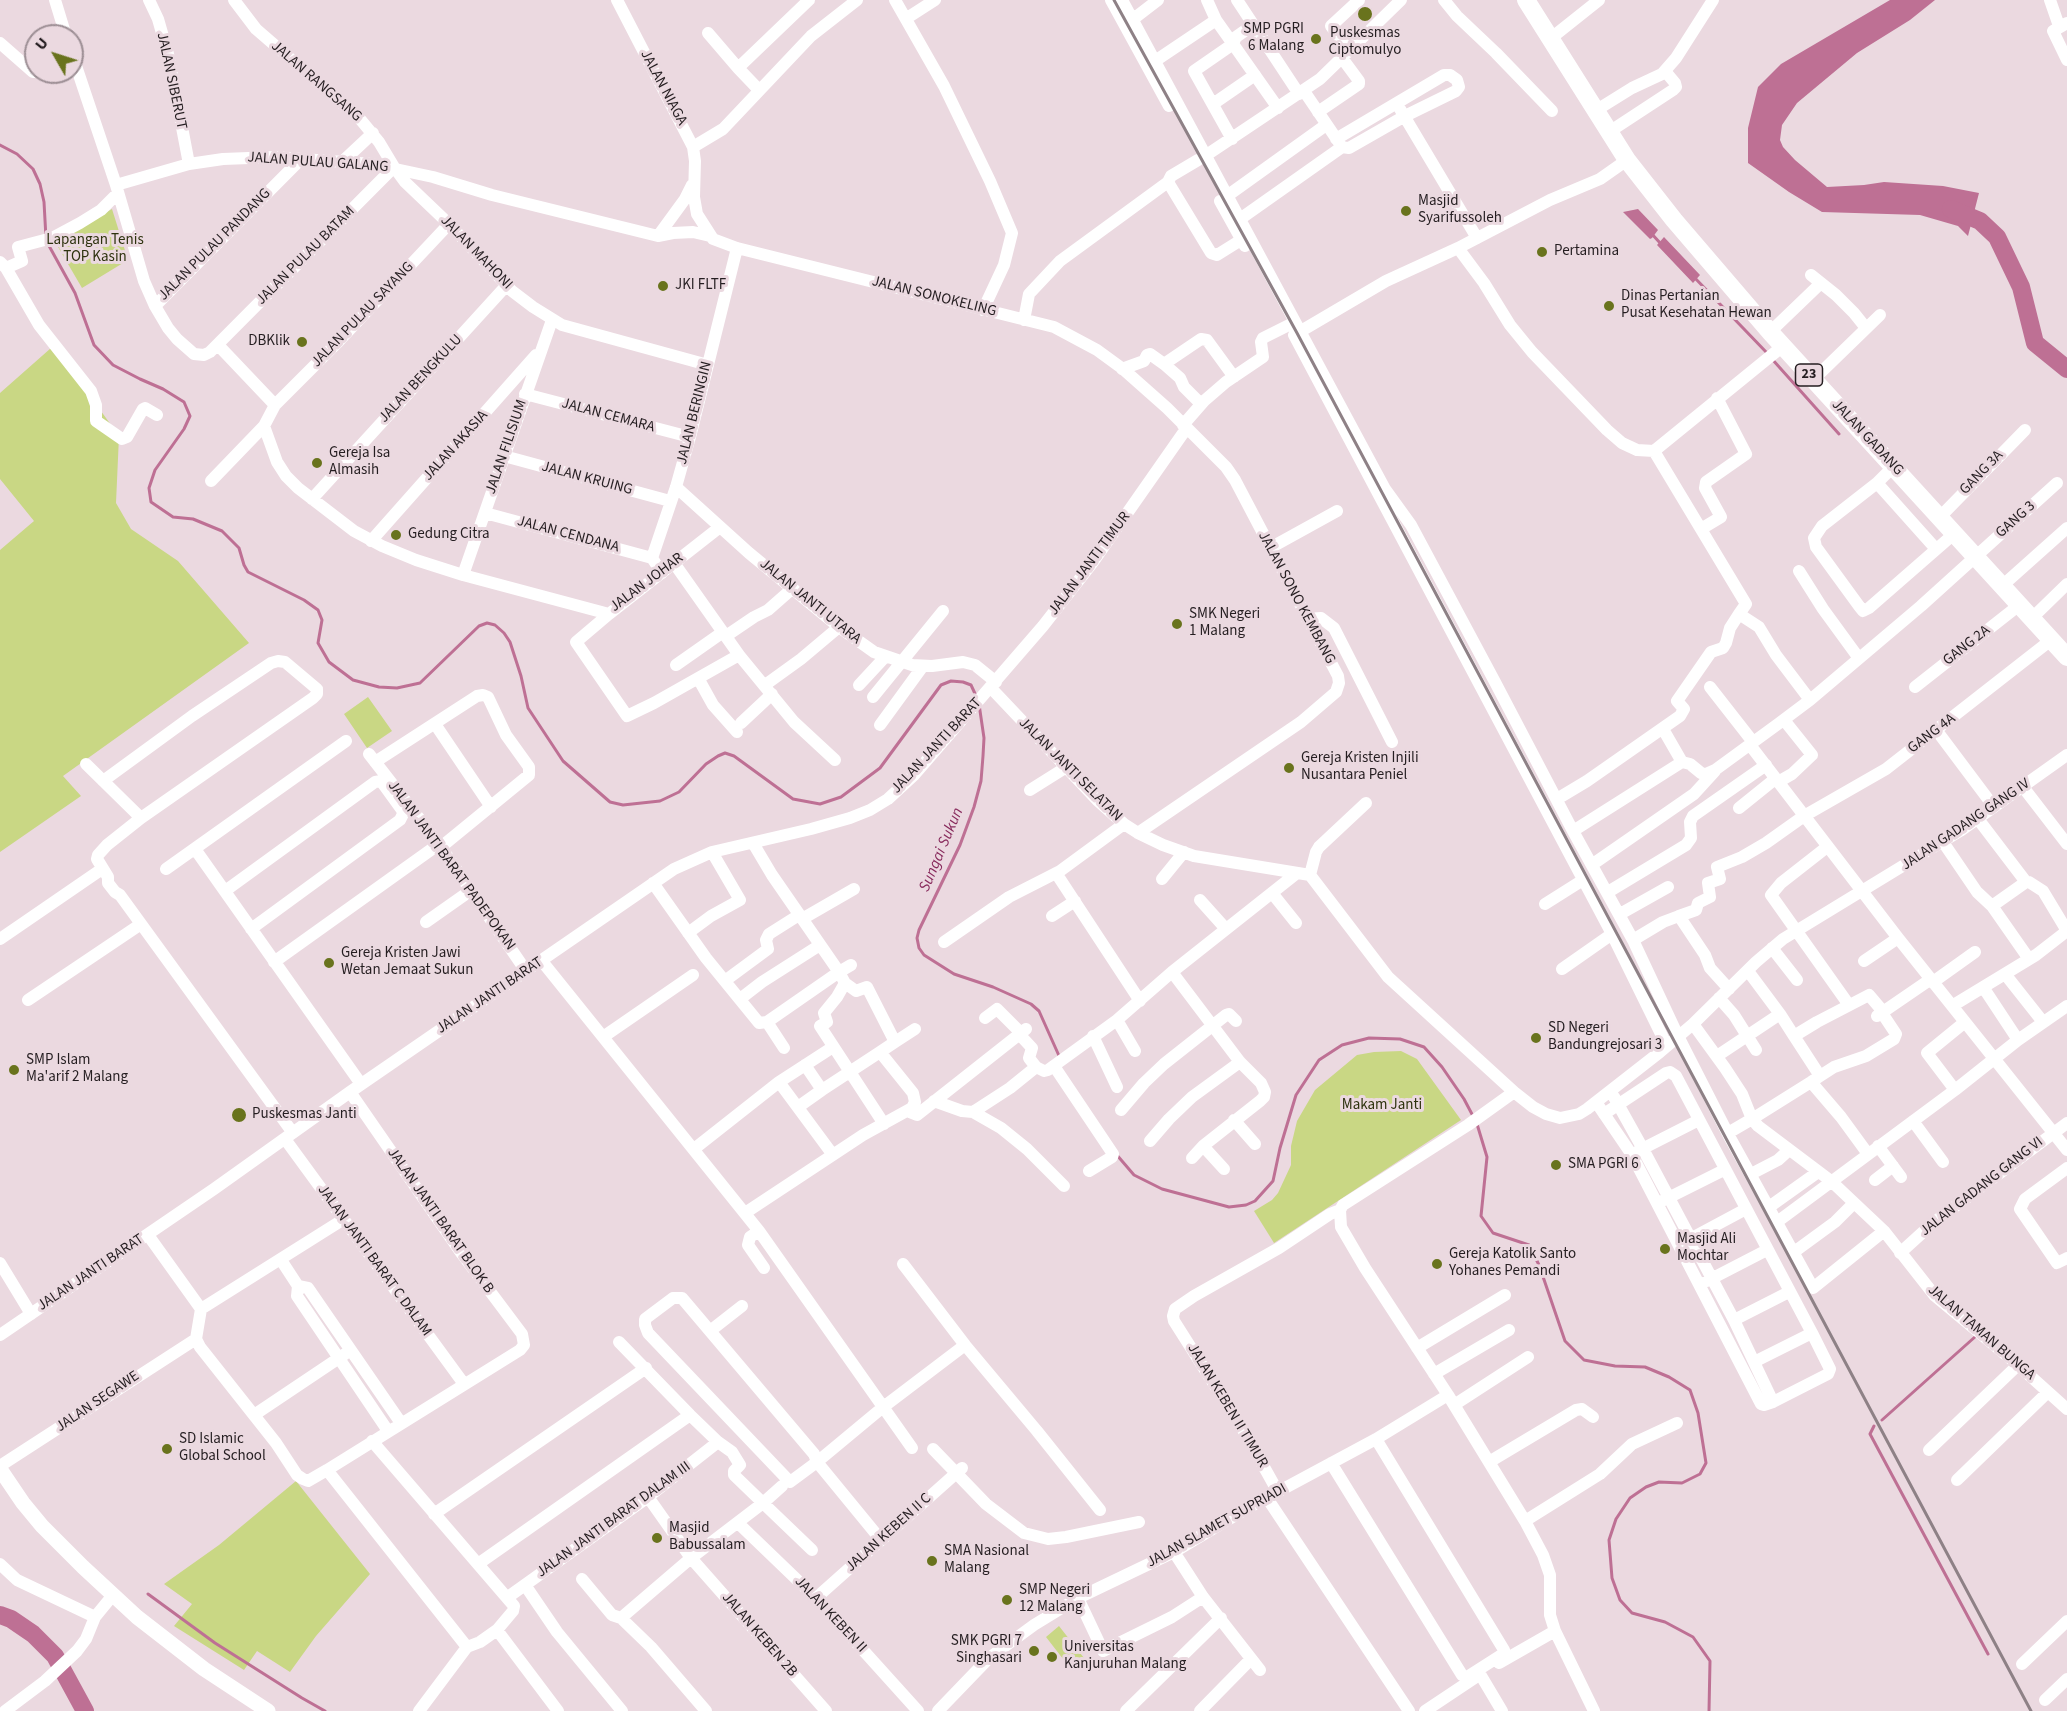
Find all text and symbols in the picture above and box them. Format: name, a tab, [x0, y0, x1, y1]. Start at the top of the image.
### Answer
marker: Puskesmas Ciptomulyo	[1356, 5, 1374, 23]
place label: SMP PGRI 6 Malang	[1243, 21, 1304, 56]
north arrow	[24, 24, 84, 84]
place label: Puskesmas Ciptomulyo	[1329, 25, 1401, 60]
street label: JALAN SIBERUT	[152, 31, 190, 131]
marker: SMP PGRI 6 Malang	[1309, 32, 1323, 46]
text: U	[30, 33, 53, 55]
street label: JALAN RANGSANG	[267, 38, 365, 126]
street label: JALAN NIAGA	[636, 47, 690, 129]
street label: JALAN PULAU GALANG	[247, 149, 389, 177]
street label: JALAN PULAU PANDANG	[155, 185, 275, 305]
place label: Masjid Syarifussoleh	[1418, 193, 1502, 228]
street label: JALAN PULAU BATAM	[253, 203, 359, 309]
marker: Masjid Syarifussoleh	[1399, 204, 1413, 218]
street label: JALAN MAHONI	[436, 212, 516, 294]
park label: Lapangan Tenis TOP Kasin	[46, 232, 144, 267]
place label: Pertamina	[1554, 243, 1619, 261]
marker: Pertamina	[1535, 245, 1549, 259]
street label: JALAN PULAU SAYANG	[308, 259, 418, 371]
street label: JALAN SONOKELING	[870, 273, 998, 321]
place label: JKI FLTF	[675, 277, 726, 295]
marker: JKI FLTF	[656, 279, 670, 293]
place label: Dinas Pertanian Pusat Kesehatan Hewan	[1621, 288, 1772, 323]
marker: Dinas Pertanian Pusat Kesehatan Hewan	[1602, 299, 1616, 313]
street label: JALAN BENGKULU	[376, 331, 466, 427]
place label: DBKlik	[248, 333, 290, 351]
marker: DBKlik	[295, 335, 309, 349]
street label: JALAN BERINGIN	[674, 360, 716, 466]
road number: 23	[1796, 364, 1822, 386]
street label: JALAN CEMARA	[559, 395, 657, 437]
street label: JALAN GADANG	[1827, 396, 1907, 480]
street label: JALAN FILISIUM	[482, 397, 532, 497]
street label: JALAN AKASIA	[420, 407, 492, 485]
place label: Gereja Isa Almasih	[329, 445, 390, 480]
street label: GANG 3A	[1956, 447, 2008, 499]
marker: Gereja Isa Almasih	[310, 456, 324, 470]
street label: JALAN KRUING	[540, 458, 634, 500]
street label: GANG 3	[1993, 498, 2039, 542]
street label: JALAN JANTI TIMUR	[1045, 509, 1135, 619]
street label: JALAN CENDANA	[515, 513, 621, 557]
place label: Gedung Citra	[408, 526, 490, 544]
marker: Gedung Citra	[389, 528, 403, 542]
street label: JALAN SONO KEMBANG	[1253, 529, 1339, 667]
street label: JALAN JOHAR	[607, 550, 687, 616]
street label: JALAN JANTI UTARA	[756, 556, 864, 648]
place label: SMK Negeri 1 Malang	[1189, 606, 1260, 641]
marker: SMK Negeri 1 Malang	[1170, 617, 1184, 631]
street label: GANG 2A	[1940, 622, 1994, 670]
street label: JALAN JANTI BARAT	[888, 694, 986, 798]
street label: GANG 4A	[1905, 710, 1959, 758]
street label: JALAN JANTI SELATAN	[1014, 714, 1126, 826]
place label: Gereja Kristen Injili Nusantara Peniel	[1301, 750, 1419, 785]
marker: Gereja Kristen Injili Nusantara Peniel	[1282, 761, 1296, 775]
street label: JALAN GADANG GANG IV	[1898, 775, 2034, 875]
street label: JALAN JANTI BARAT PADEPOKAN	[383, 778, 519, 954]
water label: Sungai Sukun	[916, 805, 968, 895]
place label: Gereja Kristen Jawi Wetan Jemaat Sukun	[341, 945, 473, 980]
street label: JALAN JANTI BARAT	[433, 954, 547, 1038]
marker: Gereja Kristen Jawi Wetan Jemaat Sukun	[322, 956, 336, 970]
place label: SD Negeri Bandungrejosari 3	[1548, 1020, 1662, 1055]
marker: SD Negeri Bandungrejosari 3	[1529, 1031, 1543, 1045]
place label: SMP Islam Ma'arif 2 Malang	[26, 1052, 128, 1087]
marker: SMP Islam Ma'arif 2 Malang	[7, 1063, 21, 1077]
park label: Makam Janti	[1342, 1097, 1422, 1115]
marker: Puskesmas Janti	[230, 1106, 248, 1124]
place label: Puskesmas Janti	[252, 1106, 357, 1124]
street label: JALAN GADANG GANG VI	[1917, 1133, 2047, 1241]
street label: JALAN JANTI BARAT BLOK B	[383, 1145, 497, 1297]
place label: SMA PGRI 6	[1568, 1156, 1639, 1174]
marker: SMA PGRI 6	[1549, 1158, 1563, 1172]
street label: JALAN JANTI BARAT C DALAM	[313, 1182, 435, 1340]
street label: JALAN JANTI BARAT	[34, 1231, 148, 1315]
place label: Masjid Ali Mochtar	[1677, 1231, 1736, 1266]
marker: Masjid Ali Mochtar	[1658, 1242, 1672, 1256]
place label: Gereja Katolik Santo Yohanes Pemandi	[1449, 1246, 1576, 1281]
marker: Gereja Katolik Santo Yohanes Pemandi	[1430, 1257, 1444, 1271]
street label: JALAN TAMAN BUNGA	[1924, 1281, 2038, 1385]
street label: JALAN KEBEN II TIMUR	[1183, 1341, 1271, 1471]
street label: JALAN SEGAWE	[53, 1368, 143, 1436]
place label: SD Islamic Global School	[179, 1431, 266, 1466]
marker: SD Islamic Global School	[160, 1442, 174, 1456]
street label: JALAN JANTI BARAT DALAM III	[534, 1458, 694, 1582]
street label: JALAN SLAMET SUPRIADI	[1144, 1480, 1290, 1572]
street label: JALAN KEBEN II C	[842, 1490, 936, 1576]
place label: Masjid Babussalam	[669, 1520, 746, 1555]
marker: Masjid Babussalam	[650, 1531, 664, 1545]
place label: SMA Nasional Malang	[944, 1543, 1029, 1578]
marker: SMA Nasional Malang	[925, 1554, 939, 1568]
street label: JALAN KEBEN II	[790, 1573, 870, 1657]
place label: SMP Negeri 12 Malang	[1019, 1582, 1090, 1617]
street label: JALAN KEBEN 2B	[718, 1589, 800, 1681]
marker: SMP Negeri 12 Malang	[1000, 1593, 1014, 1607]
place label: SMK PGRI 7 Singhasari	[951, 1633, 1022, 1668]
place label: Universitas Kanjuruhan Malang	[1064, 1639, 1186, 1674]
marker: SMK PGRI 7 Singhasari	[1027, 1644, 1041, 1658]
marker: Universitas Kanjuruhan Malang	[1045, 1650, 1059, 1664]

